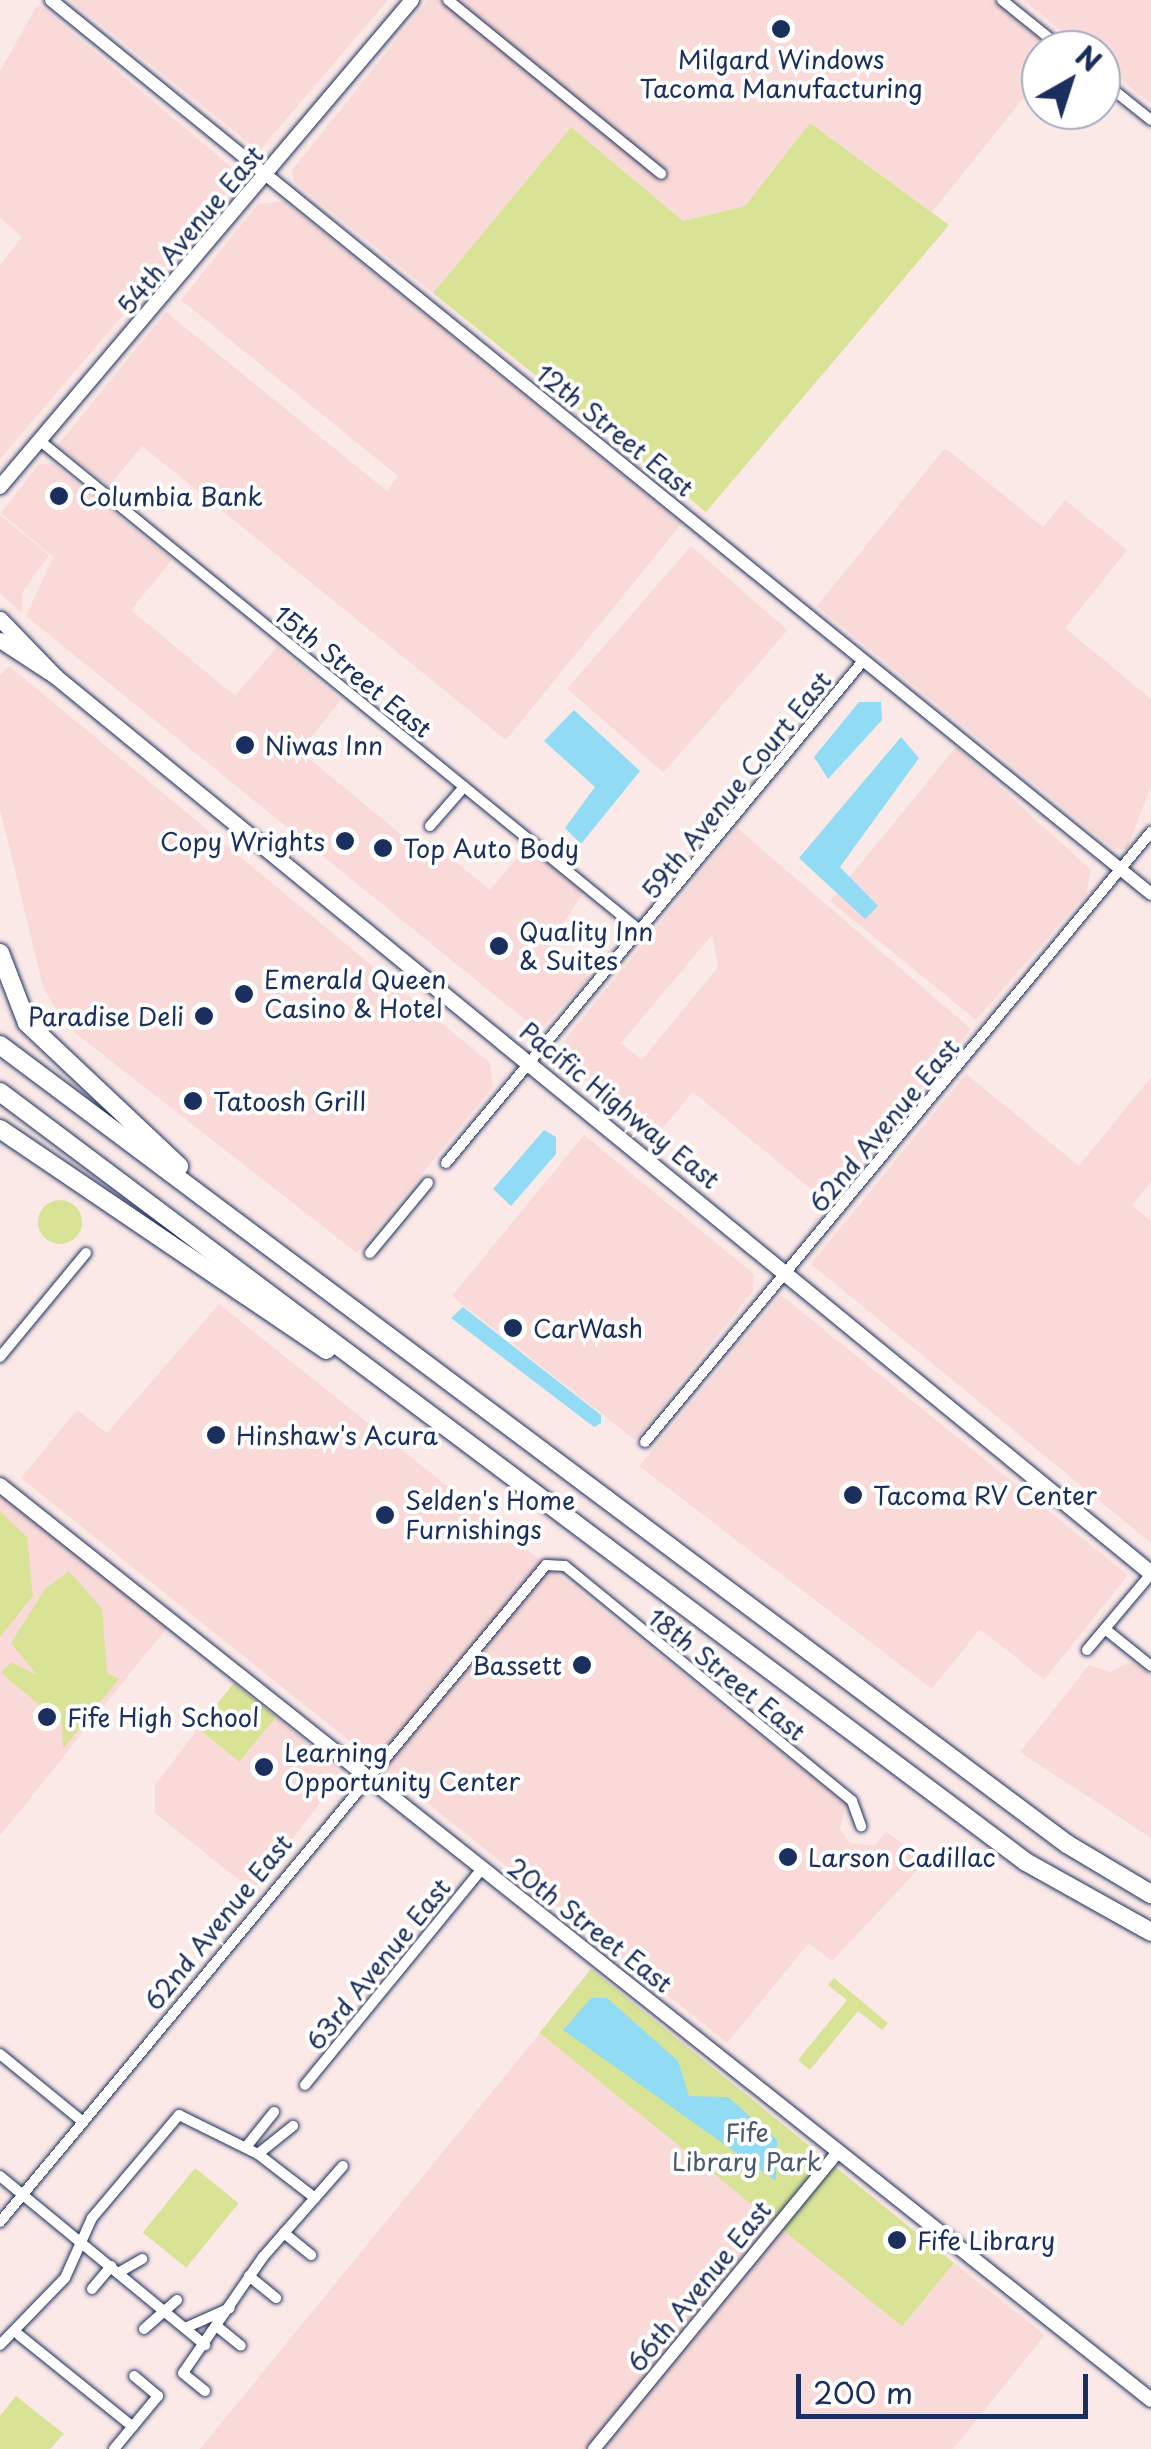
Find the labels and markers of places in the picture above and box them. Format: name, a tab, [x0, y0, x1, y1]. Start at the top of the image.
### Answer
marker: Milgard Windows Tacoma Manufacturing	[770, 18, 792, 40]
place label: Milgard Windows Tacoma Manufacturing	[640, 45, 922, 104]
place label: Columbia Bank	[79, 481, 263, 511]
marker: Columbia Bank	[48, 485, 70, 507]
place label: Niwas Inn	[265, 730, 384, 760]
marker: Niwas Inn	[234, 734, 256, 756]
place label: Copy Wrights	[160, 826, 325, 856]
marker: Copy Wrights	[334, 830, 356, 852]
place label: Top Auto Body	[403, 833, 579, 863]
marker: Top Auto Body	[372, 837, 394, 859]
place label: Quality Inn & Suites	[519, 917, 654, 976]
marker: Quality Inn & Suites	[488, 935, 510, 957]
place label: Emerald Queen Casino & Hotel	[264, 965, 450, 1024]
marker: Emerald Queen Casino & Hotel	[233, 983, 255, 1005]
place label: Paradise Deli	[28, 1001, 184, 1031]
marker: Paradise Deli	[193, 1005, 215, 1027]
place label: Tatoosh Grill	[213, 1086, 367, 1116]
marker: Tatoosh Grill	[182, 1090, 204, 1112]
place label: CarWash	[533, 1313, 643, 1343]
marker: CarWash	[502, 1317, 524, 1339]
place label: Hinshaw's Acura	[236, 1420, 437, 1450]
marker: Hinshaw's Acura	[205, 1424, 227, 1446]
place label: Tacoma RV Center	[873, 1480, 1102, 1510]
marker: Tacoma RV Center	[842, 1484, 864, 1506]
place label: Selden's Home Furnishings	[405, 1486, 576, 1545]
marker: Selden's Home Furnishings	[374, 1504, 396, 1526]
place label: Bassett	[472, 1650, 562, 1680]
marker: Bassett	[571, 1654, 593, 1676]
place label: Fife High School	[67, 1702, 261, 1732]
marker: Fife High School	[36, 1706, 58, 1728]
place label: Learning Opportunity Center	[284, 1738, 523, 1797]
marker: Learning Opportunity Center	[253, 1756, 275, 1778]
place label: Larson Cadillac	[808, 1842, 995, 1872]
marker: Larson Cadillac	[777, 1846, 799, 1868]
place label: Fife Library	[917, 2225, 1055, 2255]
marker: Fife Library	[886, 2229, 908, 2251]

